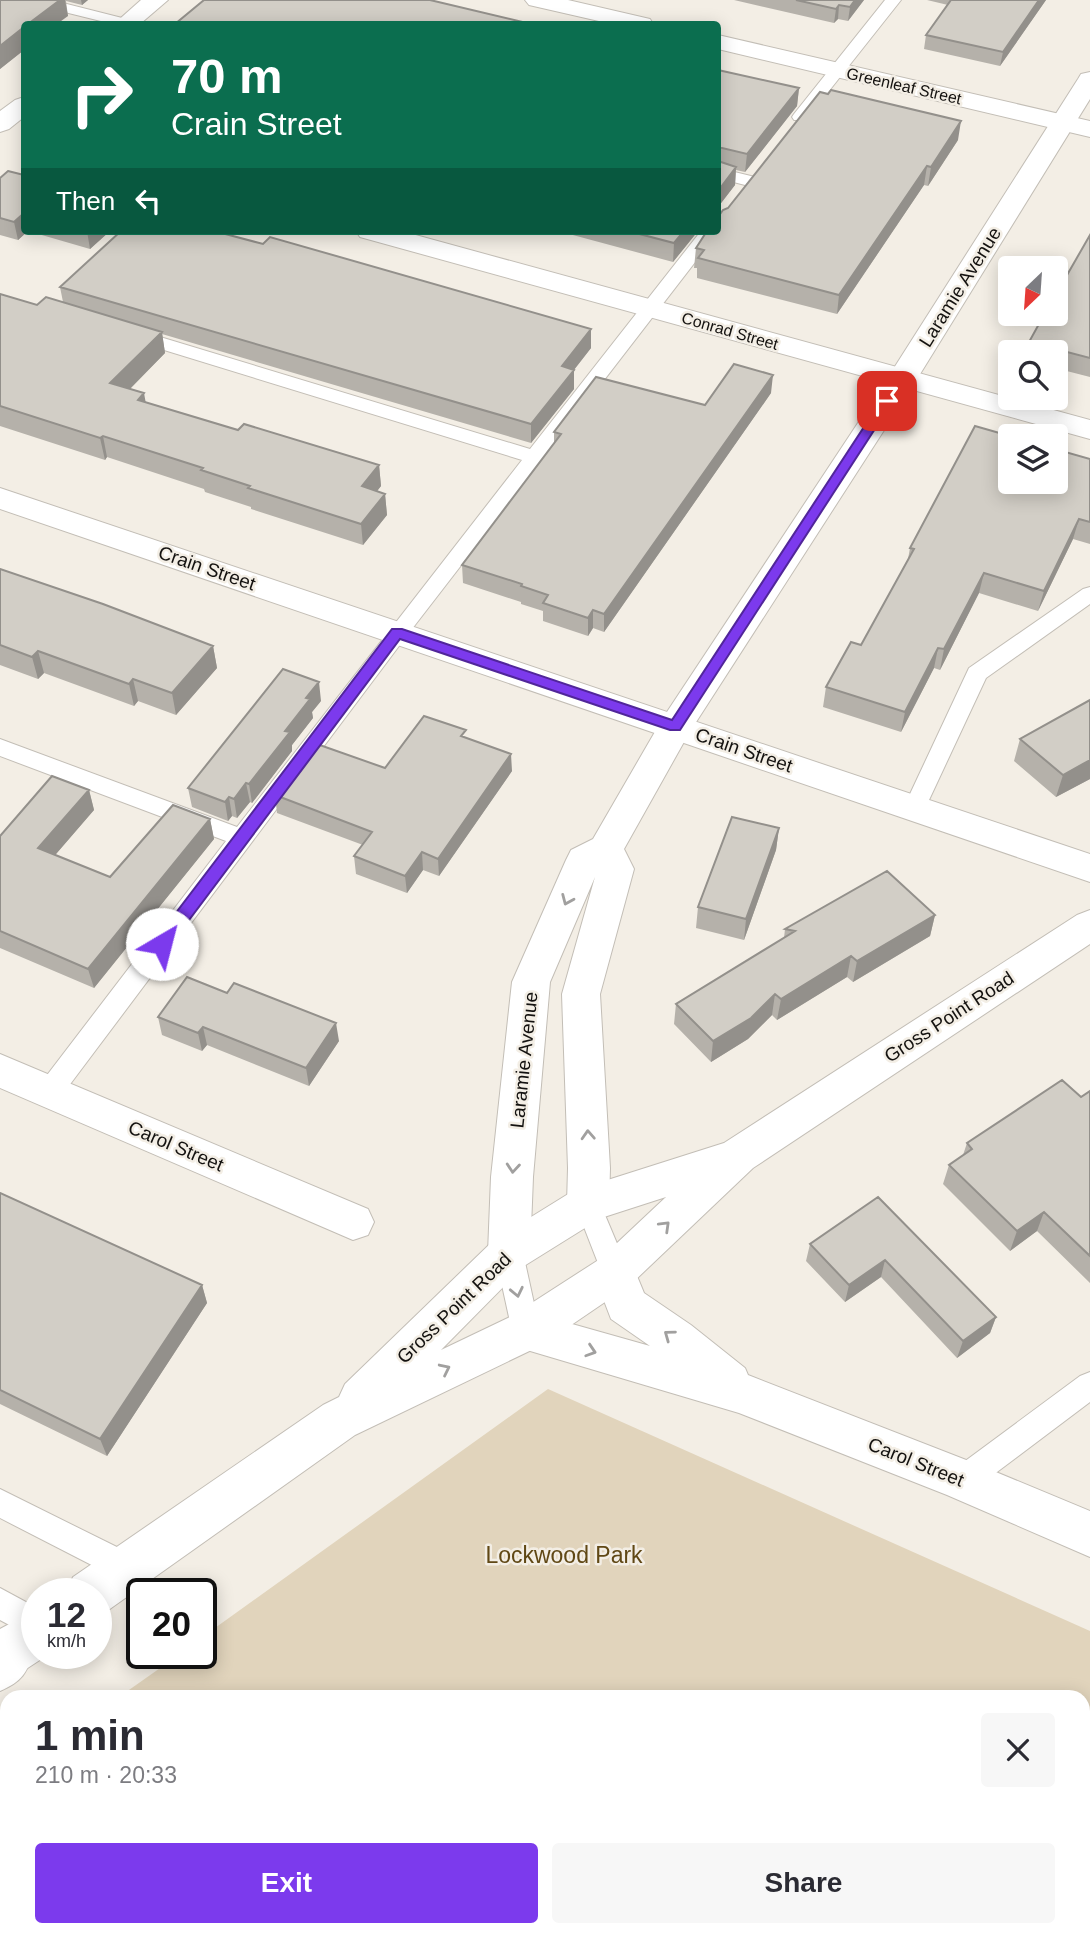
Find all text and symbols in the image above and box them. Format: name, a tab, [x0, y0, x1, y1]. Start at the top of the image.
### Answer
icon: right	[56, 49, 147, 140]
text: 70 m	[171, 49, 283, 103]
street label: Greenleaf Street	[845, 65, 964, 108]
text: Crain Street	[171, 106, 342, 142]
icon: left	[129, 182, 167, 220]
text: Then	[56, 186, 115, 216]
street label: Laramie Avenue	[915, 223, 1005, 351]
north arrow	[998, 256, 1068, 326]
map controls	[998, 256, 1068, 494]
street label: Conrad Street	[680, 309, 781, 353]
button: search	[998, 340, 1068, 410]
pin	[857, 371, 917, 431]
icon: arrive	[868, 382, 906, 420]
button: layers	[998, 424, 1068, 494]
street label: Crain Street	[156, 542, 259, 595]
street label: Crain Street	[693, 724, 796, 777]
one-way arrow	[561, 893, 575, 905]
position arrow	[125, 907, 199, 981]
street label: Gross Point Road	[880, 967, 1018, 1067]
street label: Laramie Avenue	[506, 991, 542, 1129]
street label: Carol Street	[125, 1117, 227, 1176]
one-way arrow	[580, 1130, 595, 1141]
one-way arrow	[506, 1163, 521, 1174]
one-way arrow	[657, 1221, 670, 1234]
street label: Gross Point Road	[393, 1248, 515, 1368]
one-way arrow	[509, 1286, 524, 1298]
one-way arrow	[664, 1331, 677, 1344]
one-way arrow	[584, 1343, 596, 1357]
one-way arrow	[438, 1364, 450, 1378]
street label: Carol Street	[865, 1433, 968, 1491]
park label: Lockwood Park	[485, 1542, 643, 1568]
speed limit sign: 20	[126, 1578, 217, 1669]
text: 12	[47, 1595, 86, 1634]
text: km/h	[47, 1631, 86, 1651]
text: 1 min	[35, 1712, 145, 1759]
button: close	[981, 1713, 1055, 1787]
text: 210 m · 20:33	[35, 1762, 177, 1788]
button: Exit	[35, 1843, 538, 1923]
button: Share	[552, 1843, 1055, 1923]

